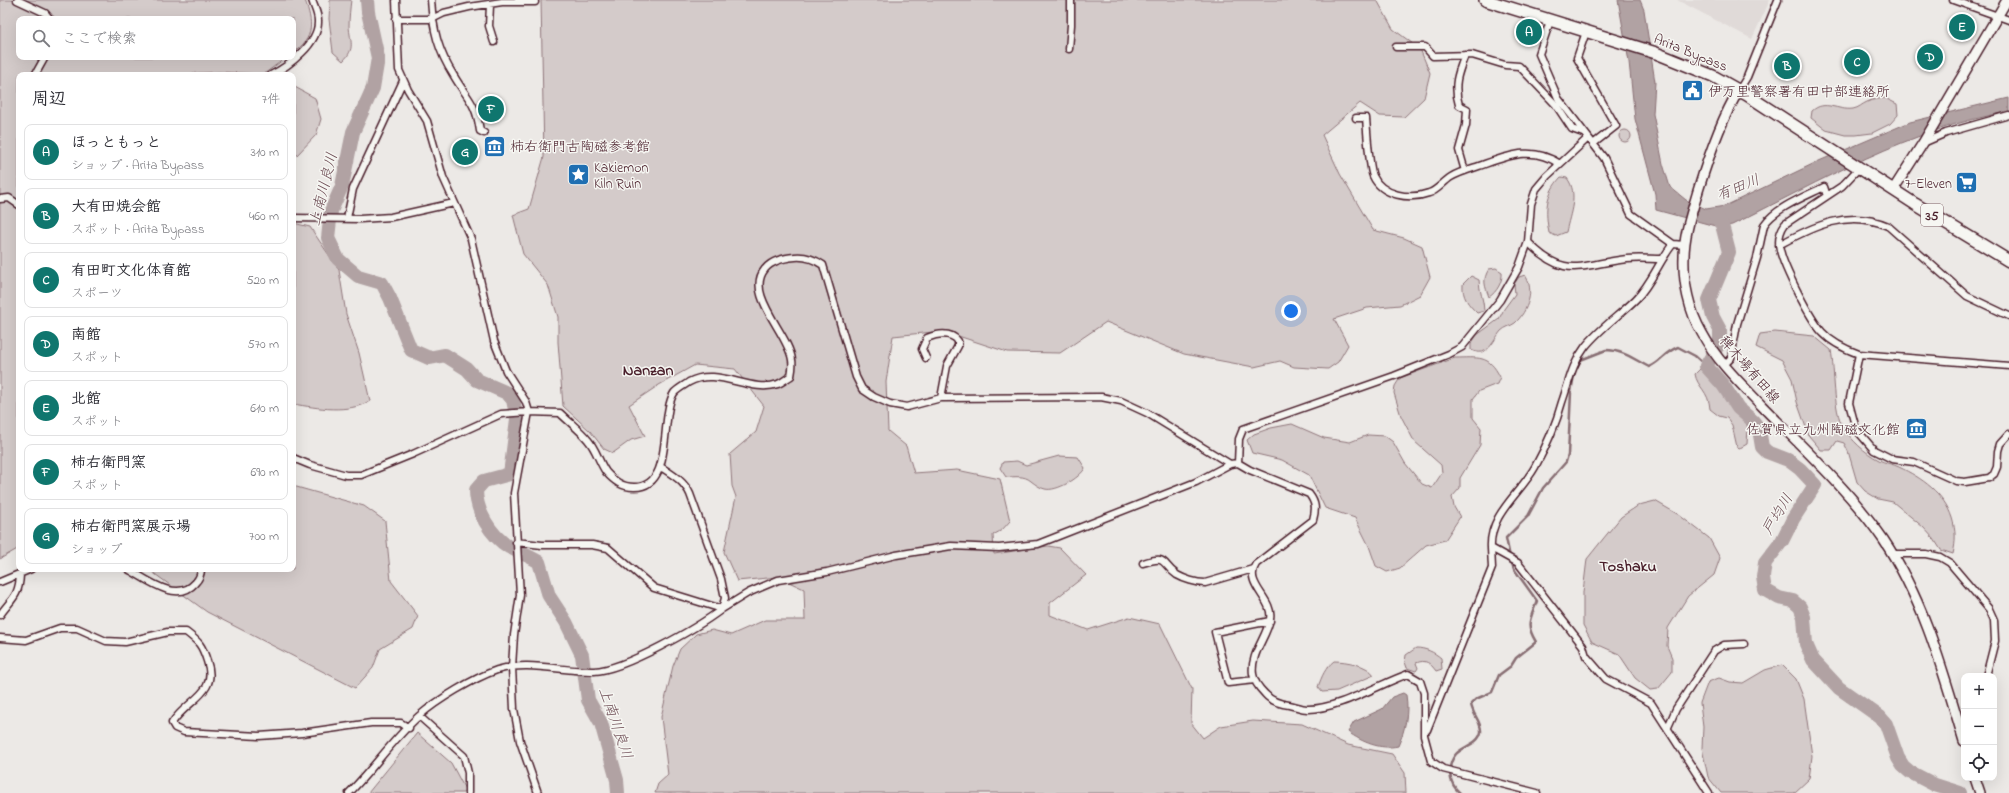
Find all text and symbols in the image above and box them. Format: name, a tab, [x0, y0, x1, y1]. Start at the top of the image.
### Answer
pin: E	[1949, 12, 1975, 42]
search box	[16, 16, 296, 60]
pin: A	[1516, 17, 1542, 47]
icon: search	[30, 27, 52, 49]
text: ここで検索	[62, 28, 137, 50]
street label: Arita Bypass	[1650, 29, 1730, 79]
pin: D	[1917, 42, 1943, 72]
pin: C	[1844, 47, 1870, 77]
pin: B	[1774, 51, 1800, 81]
public building icon: 伊万里警察署有田中部連絡所	[1680, 78, 1706, 104]
place label: 伊万里警察署有田中部連絡所	[1708, 82, 1890, 103]
text: 周辺	[32, 87, 66, 112]
text: 7件	[262, 90, 280, 109]
pin: F	[478, 94, 504, 124]
text: ほっともっと	[71, 132, 161, 154]
museum icon: 柿右衛門古陶磁参考館	[481, 133, 507, 159]
pin: G	[452, 137, 478, 167]
place label: 柿右衛門古陶磁参考館	[510, 137, 650, 158]
text: A	[42, 143, 50, 162]
text: 310 m	[251, 143, 279, 162]
water label: 上南川良川	[304, 150, 344, 228]
text: ショップ · Arita Bypass	[71, 156, 204, 175]
place label: Kakiemon Kiln Ruin	[594, 158, 648, 195]
place icon: Kakiemon Kiln Ruin	[565, 162, 591, 188]
water label: 有田川	[1713, 169, 1763, 207]
supermarket icon: 7-Eleven	[1954, 170, 1980, 196]
place label: 7-Eleven	[1905, 174, 1952, 195]
text: 大有田焼会館	[71, 196, 161, 218]
road number: 35	[1921, 204, 1943, 226]
text: B	[42, 207, 50, 226]
text: 460 m	[249, 207, 279, 226]
text: スポット · Arita Bypass	[71, 220, 205, 239]
text: 有田町文化体育館	[71, 260, 191, 282]
text: C	[42, 271, 50, 290]
text: 520 m	[246, 271, 279, 290]
text: スポーツ	[71, 284, 123, 303]
your location	[1281, 301, 1301, 321]
text: 南館	[71, 324, 101, 346]
street label: 稗木場有田線	[1713, 331, 1784, 409]
text: D	[41, 335, 51, 354]
text: 570 m	[247, 335, 279, 354]
text: スポット	[71, 348, 123, 367]
district label: Nanzan	[623, 359, 673, 383]
text: 北館	[71, 388, 101, 410]
text: E	[42, 399, 50, 418]
text: 610 m	[250, 399, 279, 418]
text: スポット	[71, 412, 123, 431]
museum icon: 佐賀県立九州陶磁文化館	[1903, 416, 1929, 442]
place label: 佐賀県立九州陶磁文化館	[1746, 420, 1900, 441]
text: 柿右衛門窯	[71, 452, 146, 474]
text: F	[42, 463, 50, 482]
text: 690 m	[250, 463, 279, 482]
text: スポット	[71, 476, 123, 495]
water label: 戸均川	[1757, 490, 1799, 539]
text: 柿右衛門窯展示場	[71, 516, 191, 538]
text: G	[42, 527, 50, 546]
text: 700 m	[249, 527, 279, 546]
text: ショップ	[71, 540, 122, 559]
district label: Toshaku	[1599, 555, 1657, 579]
map controls	[1961, 673, 1997, 781]
button: +	[1961, 673, 1997, 709]
water label: 上南川良川	[592, 684, 638, 762]
button: −	[1961, 709, 1997, 745]
button: locate	[1961, 745, 1997, 781]

